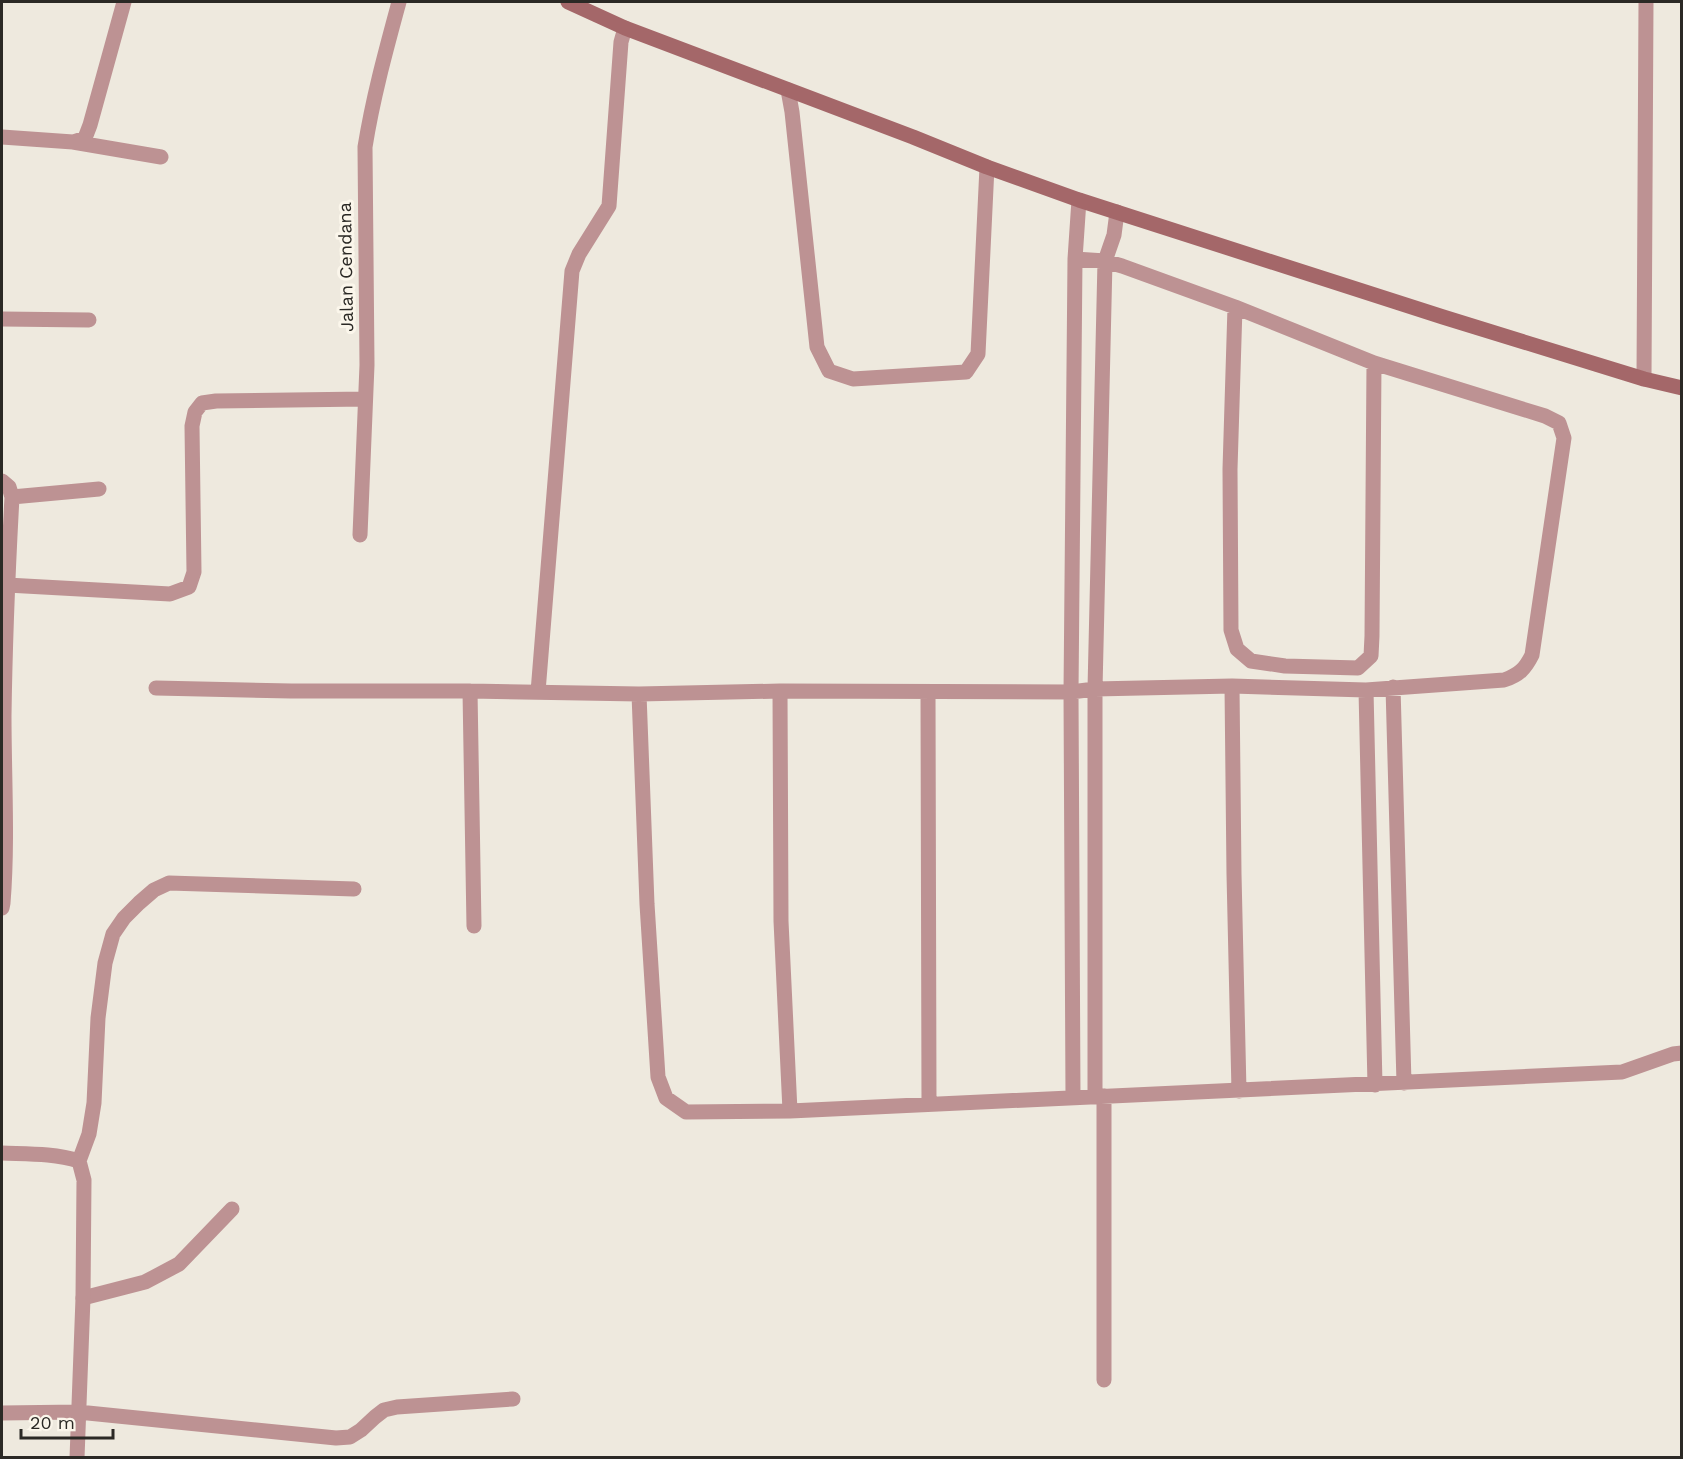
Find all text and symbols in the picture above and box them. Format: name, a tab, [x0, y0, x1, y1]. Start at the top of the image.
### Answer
street label: Jalan Cendana	[334, 202, 357, 332]
scale bar	[21, 1402, 112, 1440]
text: 20 m	[30, 1412, 75, 1433]

